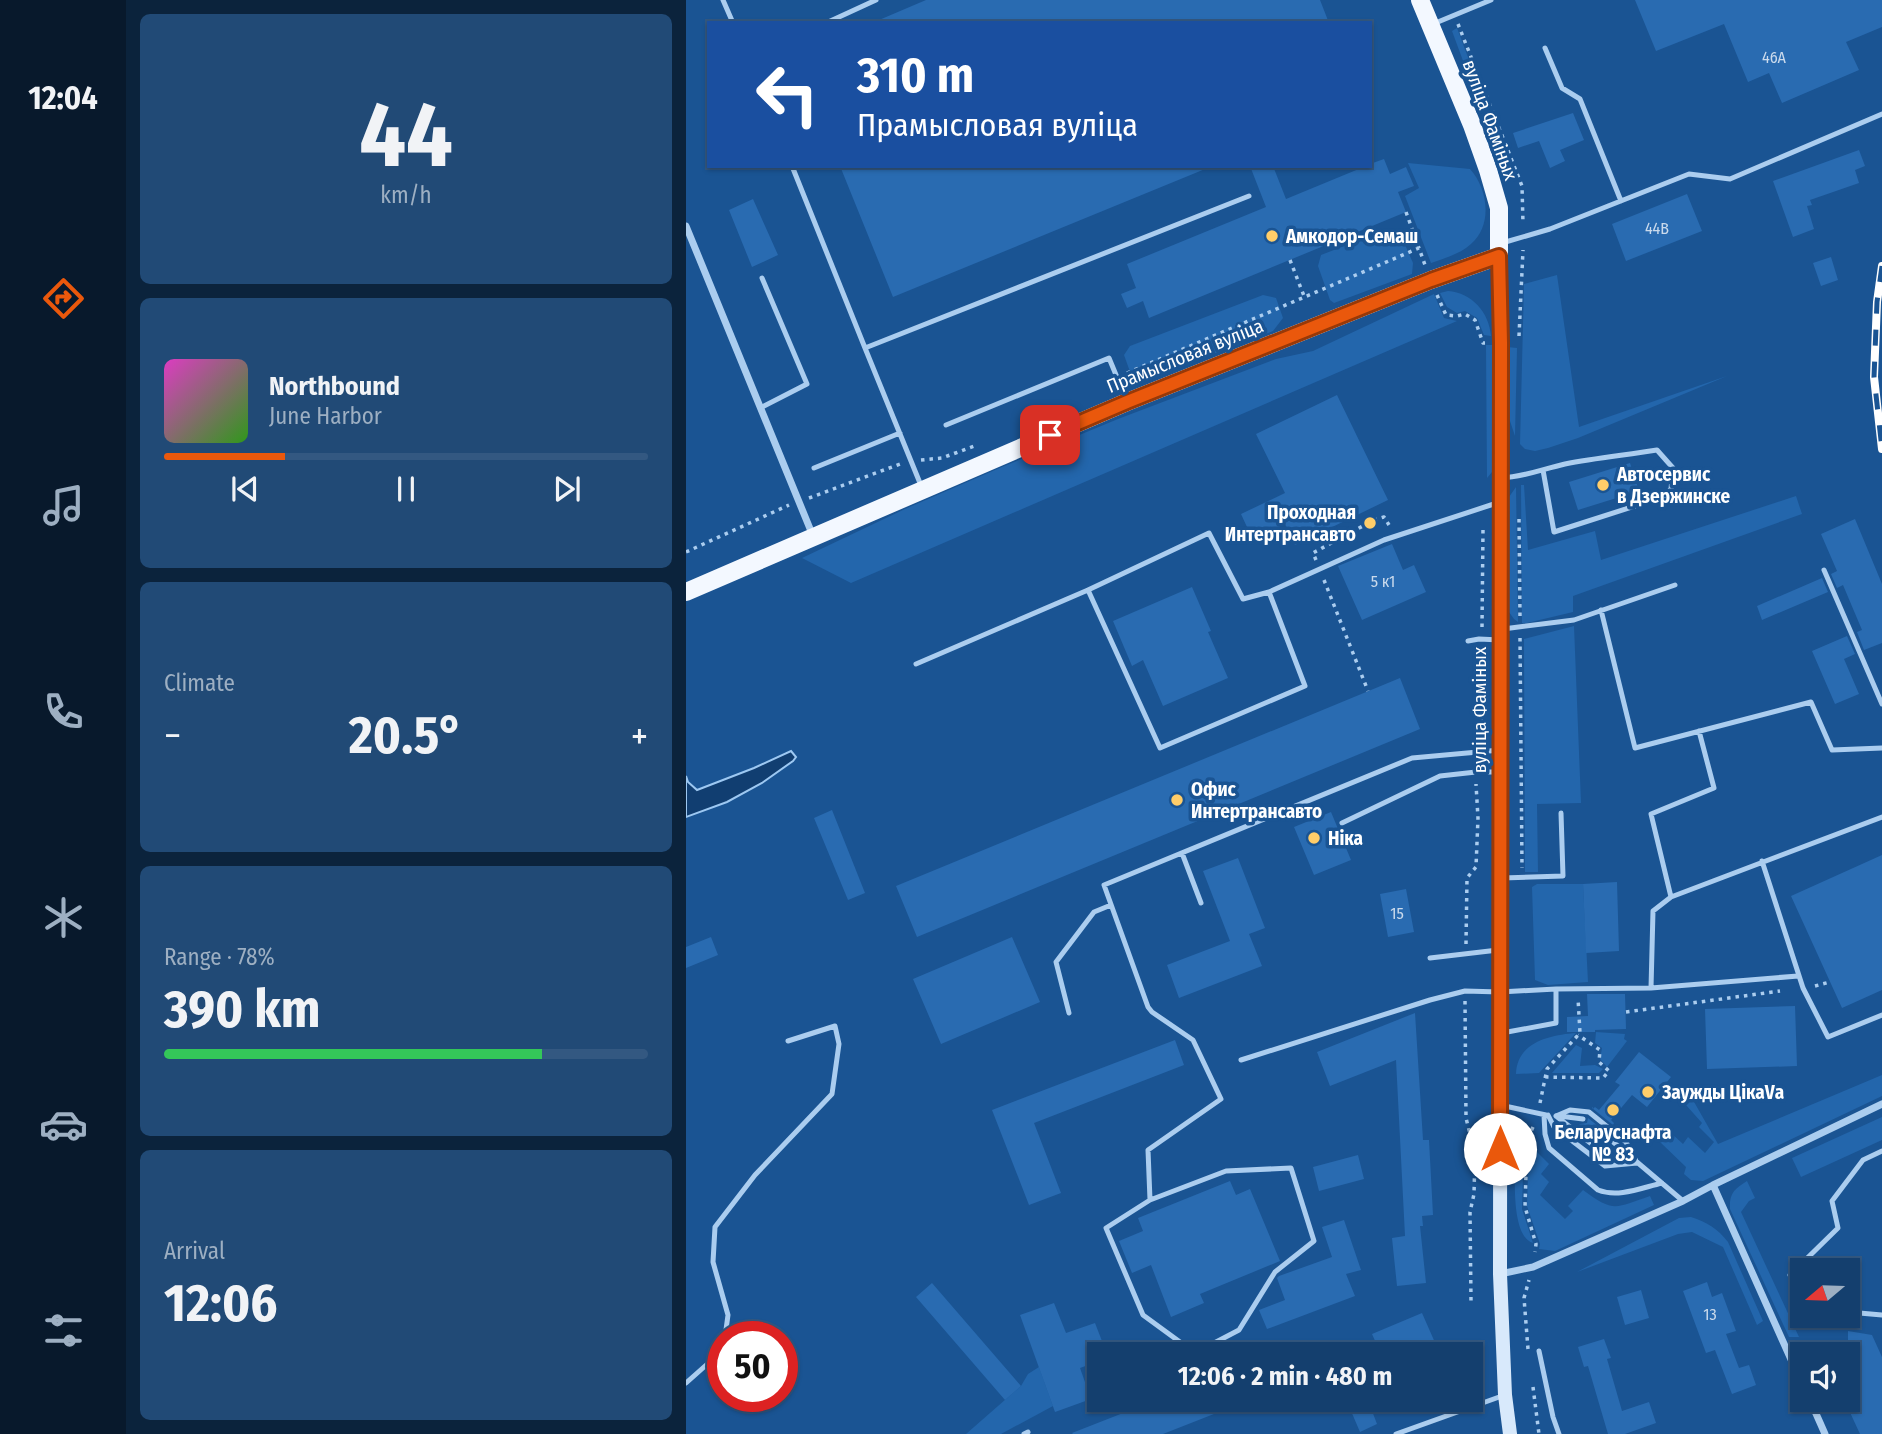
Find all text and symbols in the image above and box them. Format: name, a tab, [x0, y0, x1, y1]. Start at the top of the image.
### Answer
text: 310 m	[857, 46, 974, 105]
house number: 46А	[1762, 48, 1787, 67]
icon: left	[742, 49, 833, 140]
street label: вуліца Фаміных	[1458, 57, 1523, 184]
text: 12:04	[28, 79, 98, 117]
text: 44	[359, 81, 453, 190]
text: Прамысловая вуліца	[857, 106, 1138, 144]
text: km/h	[380, 181, 432, 209]
house number: 44В	[1645, 219, 1669, 238]
place label: Амкодор-Семаш	[1285, 225, 1418, 248]
marker: Амкодор-Семаш	[1264, 228, 1280, 244]
icon: directions	[39, 274, 88, 323]
street label: Прамысловая вуліца	[1103, 314, 1267, 398]
text: Northbound	[269, 371, 400, 402]
text: June Harbor	[269, 402, 382, 430]
pin	[1020, 405, 1080, 465]
icon: arrive	[1031, 416, 1069, 454]
place label: Автосервис в Дзержинске	[1616, 463, 1731, 508]
icon: previous	[226, 470, 264, 508]
icon: pause	[387, 470, 425, 508]
icon: next	[548, 470, 586, 508]
marker: Автосервис в Дзержинске	[1595, 477, 1611, 493]
icon: music	[39, 481, 88, 530]
place label: Проходная Интертрансавто	[1225, 501, 1356, 546]
marker: Проходная Интертрансавто	[1362, 515, 1378, 531]
house number: 5 к1	[1371, 572, 1395, 591]
street label: вуліца Фаміных	[1468, 646, 1491, 773]
text: Climate	[164, 669, 235, 697]
icon: phone	[39, 687, 88, 736]
text: 20.5°	[349, 704, 463, 767]
text: −	[164, 713, 181, 759]
text: +	[631, 713, 648, 759]
place label: Офис Интертрансавто	[1191, 778, 1322, 823]
marker: Офис Интертрансавто	[1169, 792, 1185, 808]
place label: Ніка	[1328, 827, 1363, 850]
marker: Ніка	[1306, 830, 1322, 846]
icon: climate	[39, 893, 88, 942]
house number: 15	[1390, 904, 1404, 923]
text: Range · 78%	[164, 943, 275, 971]
text: 390 km	[164, 978, 320, 1041]
place label: Заужды ЦікаVа	[1661, 1081, 1784, 1104]
marker: Заужды ЦікаVа	[1640, 1084, 1656, 1100]
icon: car	[39, 1100, 88, 1149]
marker: Беларуснафта № 83	[1605, 1102, 1621, 1118]
position arrow	[1463, 1112, 1537, 1186]
place label: Беларуснафта № 83	[1555, 1121, 1671, 1166]
text: Arrival	[164, 1237, 225, 1265]
north arrow	[1790, 1258, 1860, 1328]
map controls	[1790, 1258, 1860, 1412]
text: 12:06	[164, 1272, 278, 1335]
house number: 13	[1703, 1305, 1717, 1324]
icon: filters	[39, 1306, 88, 1355]
speed limit sign: 50	[707, 1321, 798, 1412]
button: sound	[1790, 1342, 1860, 1412]
text: 12:06 · 2 min · 480 m	[1178, 1361, 1392, 1392]

